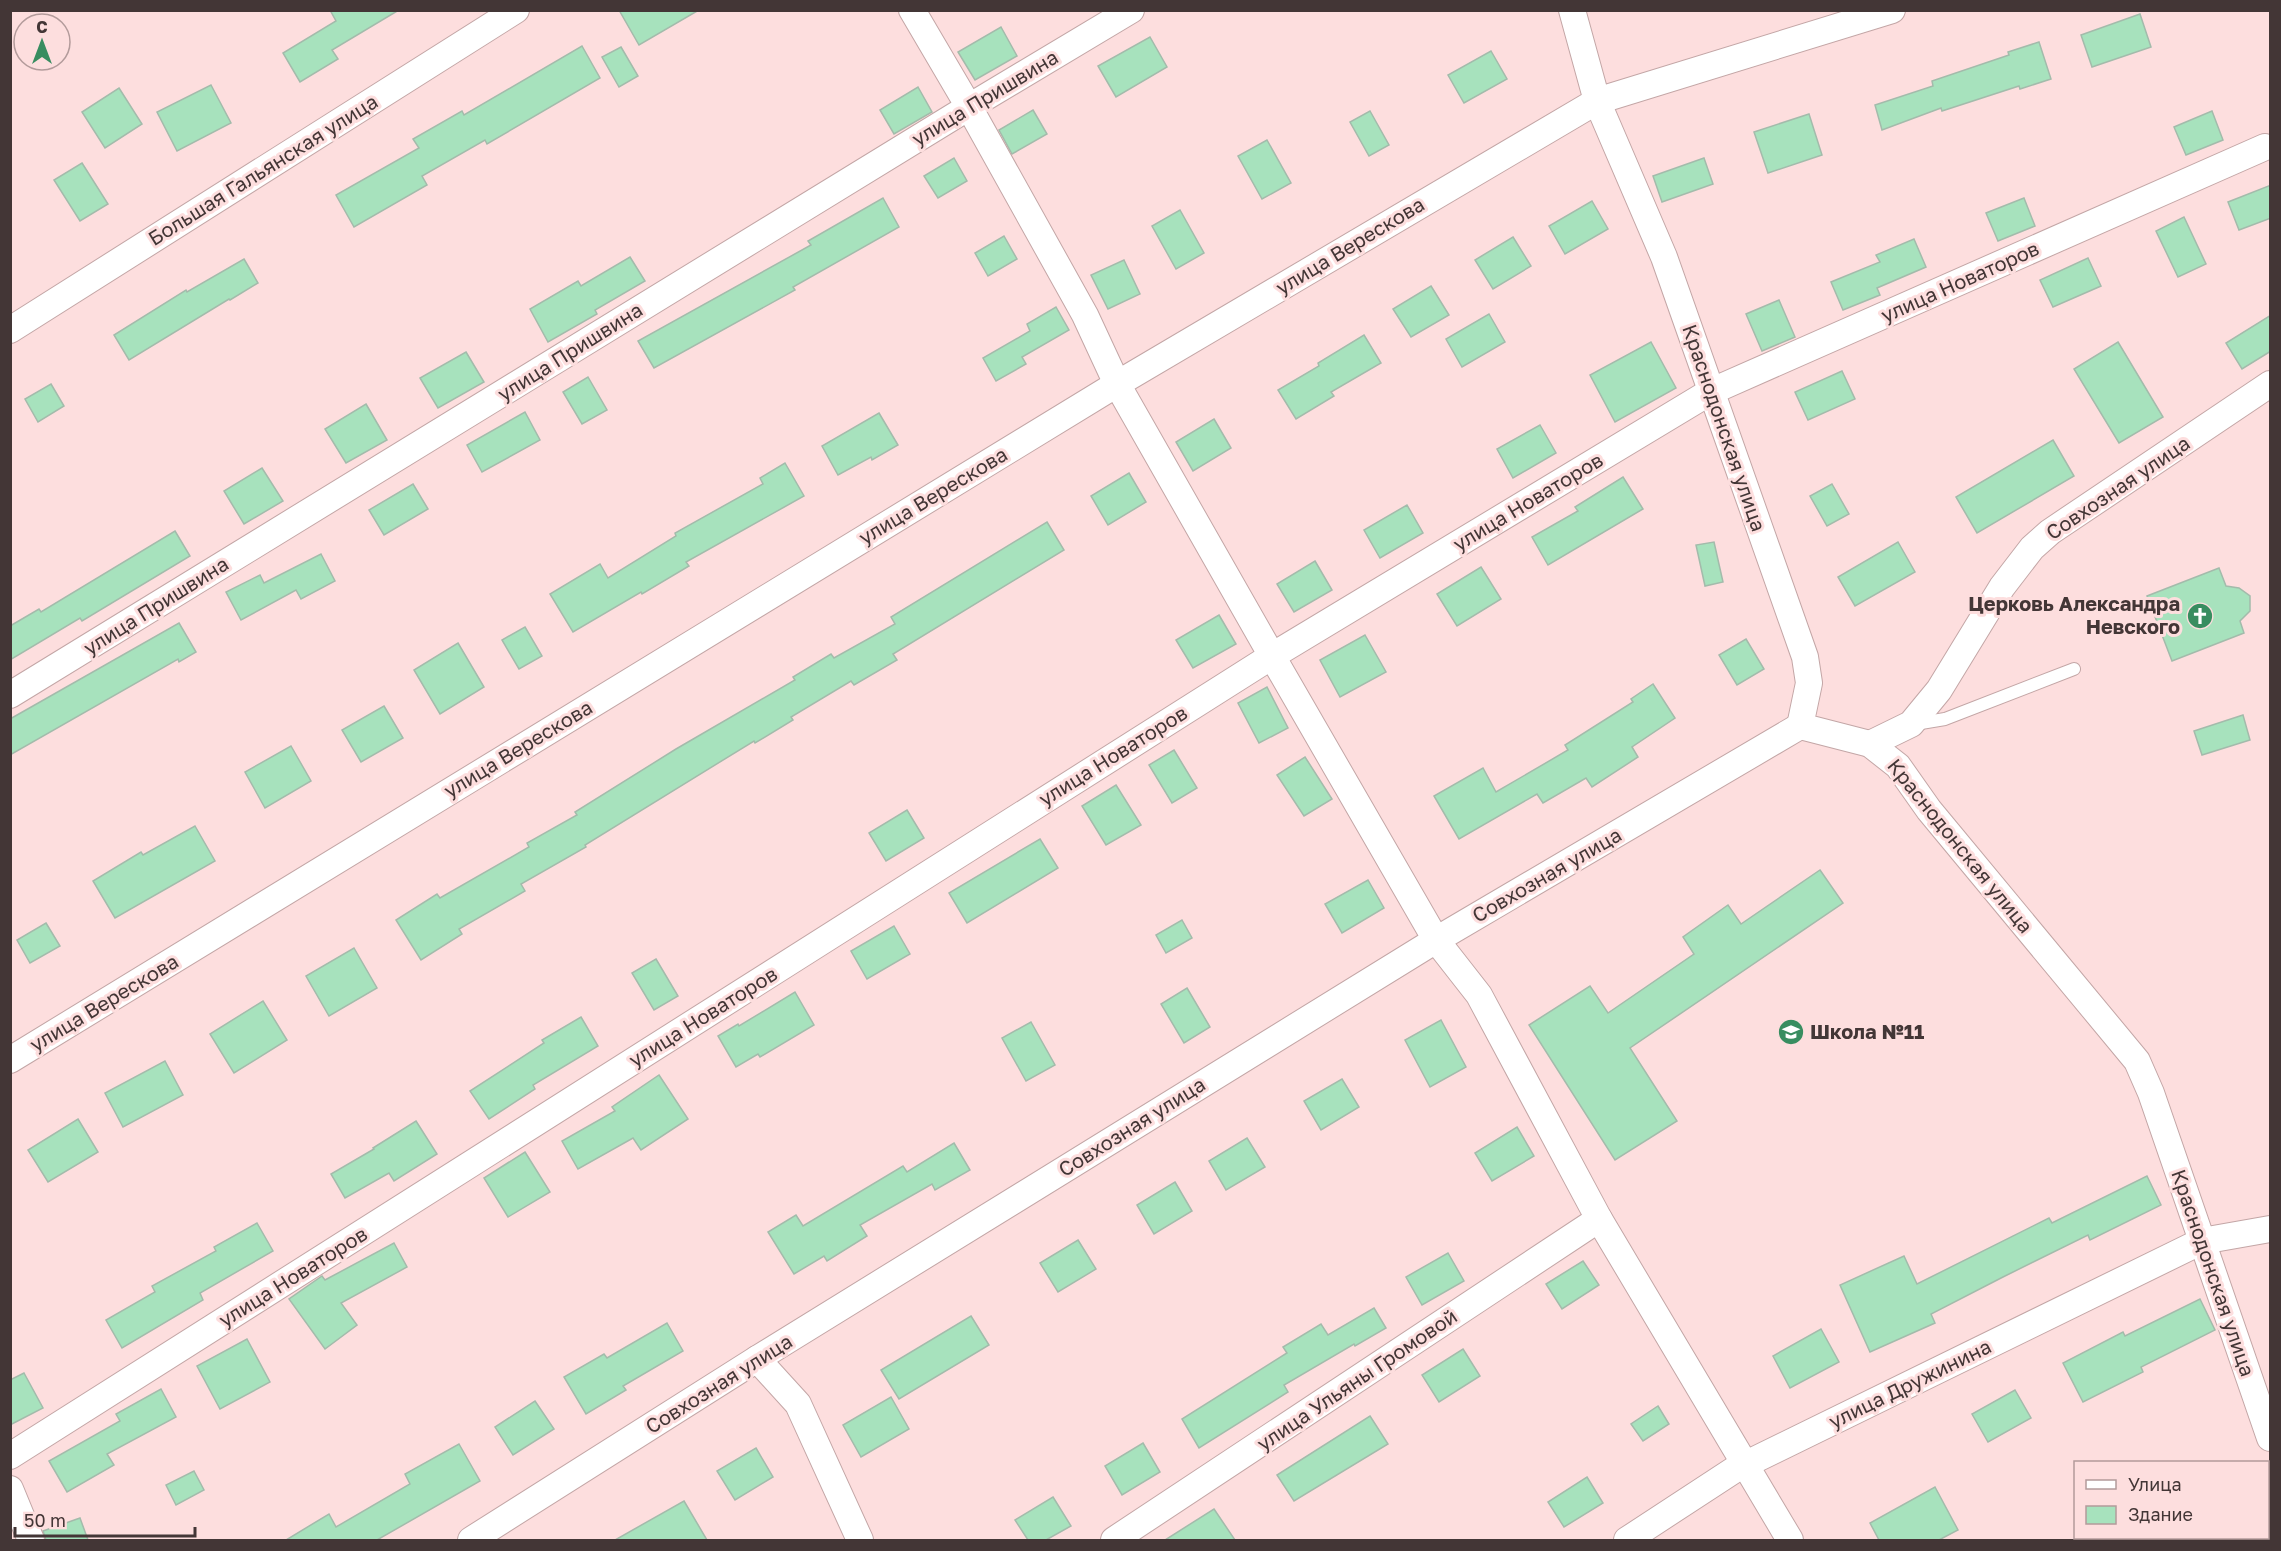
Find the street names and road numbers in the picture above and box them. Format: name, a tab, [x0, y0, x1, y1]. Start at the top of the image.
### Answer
street label: улица Пришвина	[907, 44, 1062, 150]
street label: Большая Гальянская улица	[143, 88, 382, 250]
street label: улица Верескова	[1271, 191, 1428, 299]
street label: улица Новаторов	[1877, 235, 2042, 327]
street label: улица Пришвина	[493, 297, 646, 405]
street label: Краснодонская улица	[1678, 321, 1772, 534]
street label: Совхозная улица	[2041, 430, 2194, 544]
street label: улица Верескова	[854, 441, 1011, 549]
street label: улица Новаторов	[1448, 447, 1607, 555]
street label: улица Пришвина	[79, 551, 232, 659]
street label: улица Верескова	[439, 694, 596, 802]
street label: улица Новаторов	[1034, 700, 1191, 810]
street label: Краснодонская улица	[1883, 753, 2038, 937]
street label: Совхозная улица	[1468, 822, 1625, 927]
street label: улица Верескова	[25, 948, 182, 1056]
street label: улица Новаторов	[624, 961, 781, 1071]
street label: Совхозная улица	[1054, 1071, 1209, 1181]
street label: Краснодонская улица	[2167, 1166, 2261, 1379]
street label: улица Новаторов	[214, 1221, 371, 1331]
street label: улица Ульяны Громовой	[1252, 1303, 1461, 1455]
street label: Совхозная улица	[641, 1328, 796, 1438]
street label: улица Дружинина	[1824, 1333, 1995, 1433]

